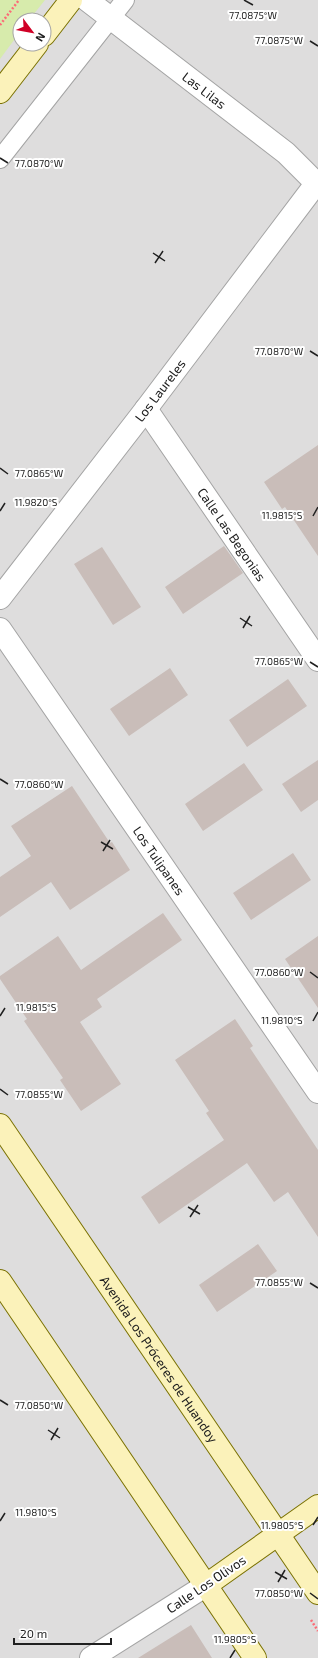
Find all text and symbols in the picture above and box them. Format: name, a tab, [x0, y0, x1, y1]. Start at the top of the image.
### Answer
text: 77.0875°W	[229, 9, 277, 21]
north arrow	[12, 12, 52, 52]
text: N	[33, 31, 49, 44]
text: 77.0875°W	[255, 34, 303, 46]
street label: Las Lilas	[179, 68, 229, 112]
text: 77.0870°W	[15, 157, 64, 169]
text: 77.0870°W	[255, 345, 304, 357]
street label: Los Laureles	[131, 356, 189, 425]
text: 77.0865°W	[15, 467, 64, 479]
street label: Calle Las Begonias	[194, 485, 270, 584]
text: 11.9820°S	[15, 496, 58, 508]
text: 11.9815°S	[262, 509, 303, 521]
text: 77.0865°W	[255, 655, 304, 667]
text: 77.0860°W	[14, 778, 64, 790]
street label: Los Tulipanes	[130, 823, 188, 898]
text: 77.0860°W	[254, 966, 304, 978]
text: 11.9815°S	[16, 1001, 57, 1013]
text: 11.9810°S	[261, 1014, 303, 1026]
text: 77.0855°W	[15, 1088, 64, 1100]
street label: Avenida Los Próceres de Huandoy	[97, 1273, 221, 1446]
text: 77.0855°W	[255, 1276, 304, 1288]
text: 77.0850°W	[15, 1399, 64, 1411]
text: 11.9810°S	[15, 1506, 57, 1518]
text: 11.9805°S	[261, 1519, 304, 1531]
street label: Calle Los Olivos	[163, 1552, 249, 1616]
text: 77.0850°W	[255, 1587, 304, 1599]
scale bar	[14, 1620, 111, 1646]
text: 20 m	[20, 1626, 47, 1640]
text: 11.9805°S	[214, 1633, 257, 1645]

